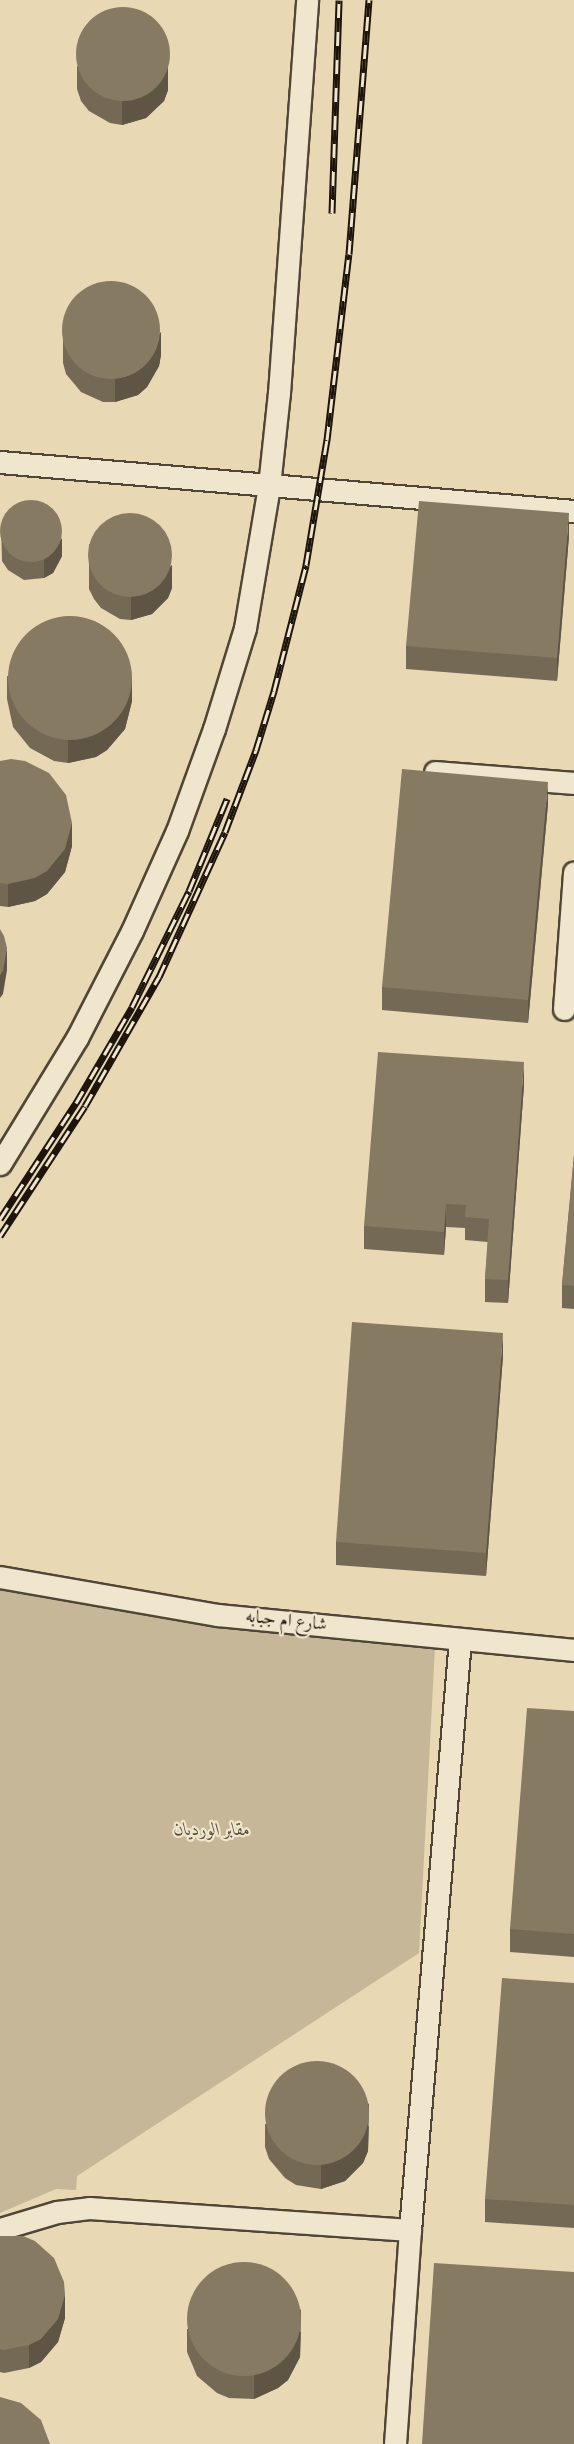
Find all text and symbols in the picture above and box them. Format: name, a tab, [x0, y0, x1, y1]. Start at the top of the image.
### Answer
street label: شارع ام جبابه	[244, 1607, 328, 1637]
park label: مقابر الورديان	[174, 1820, 250, 1842]

